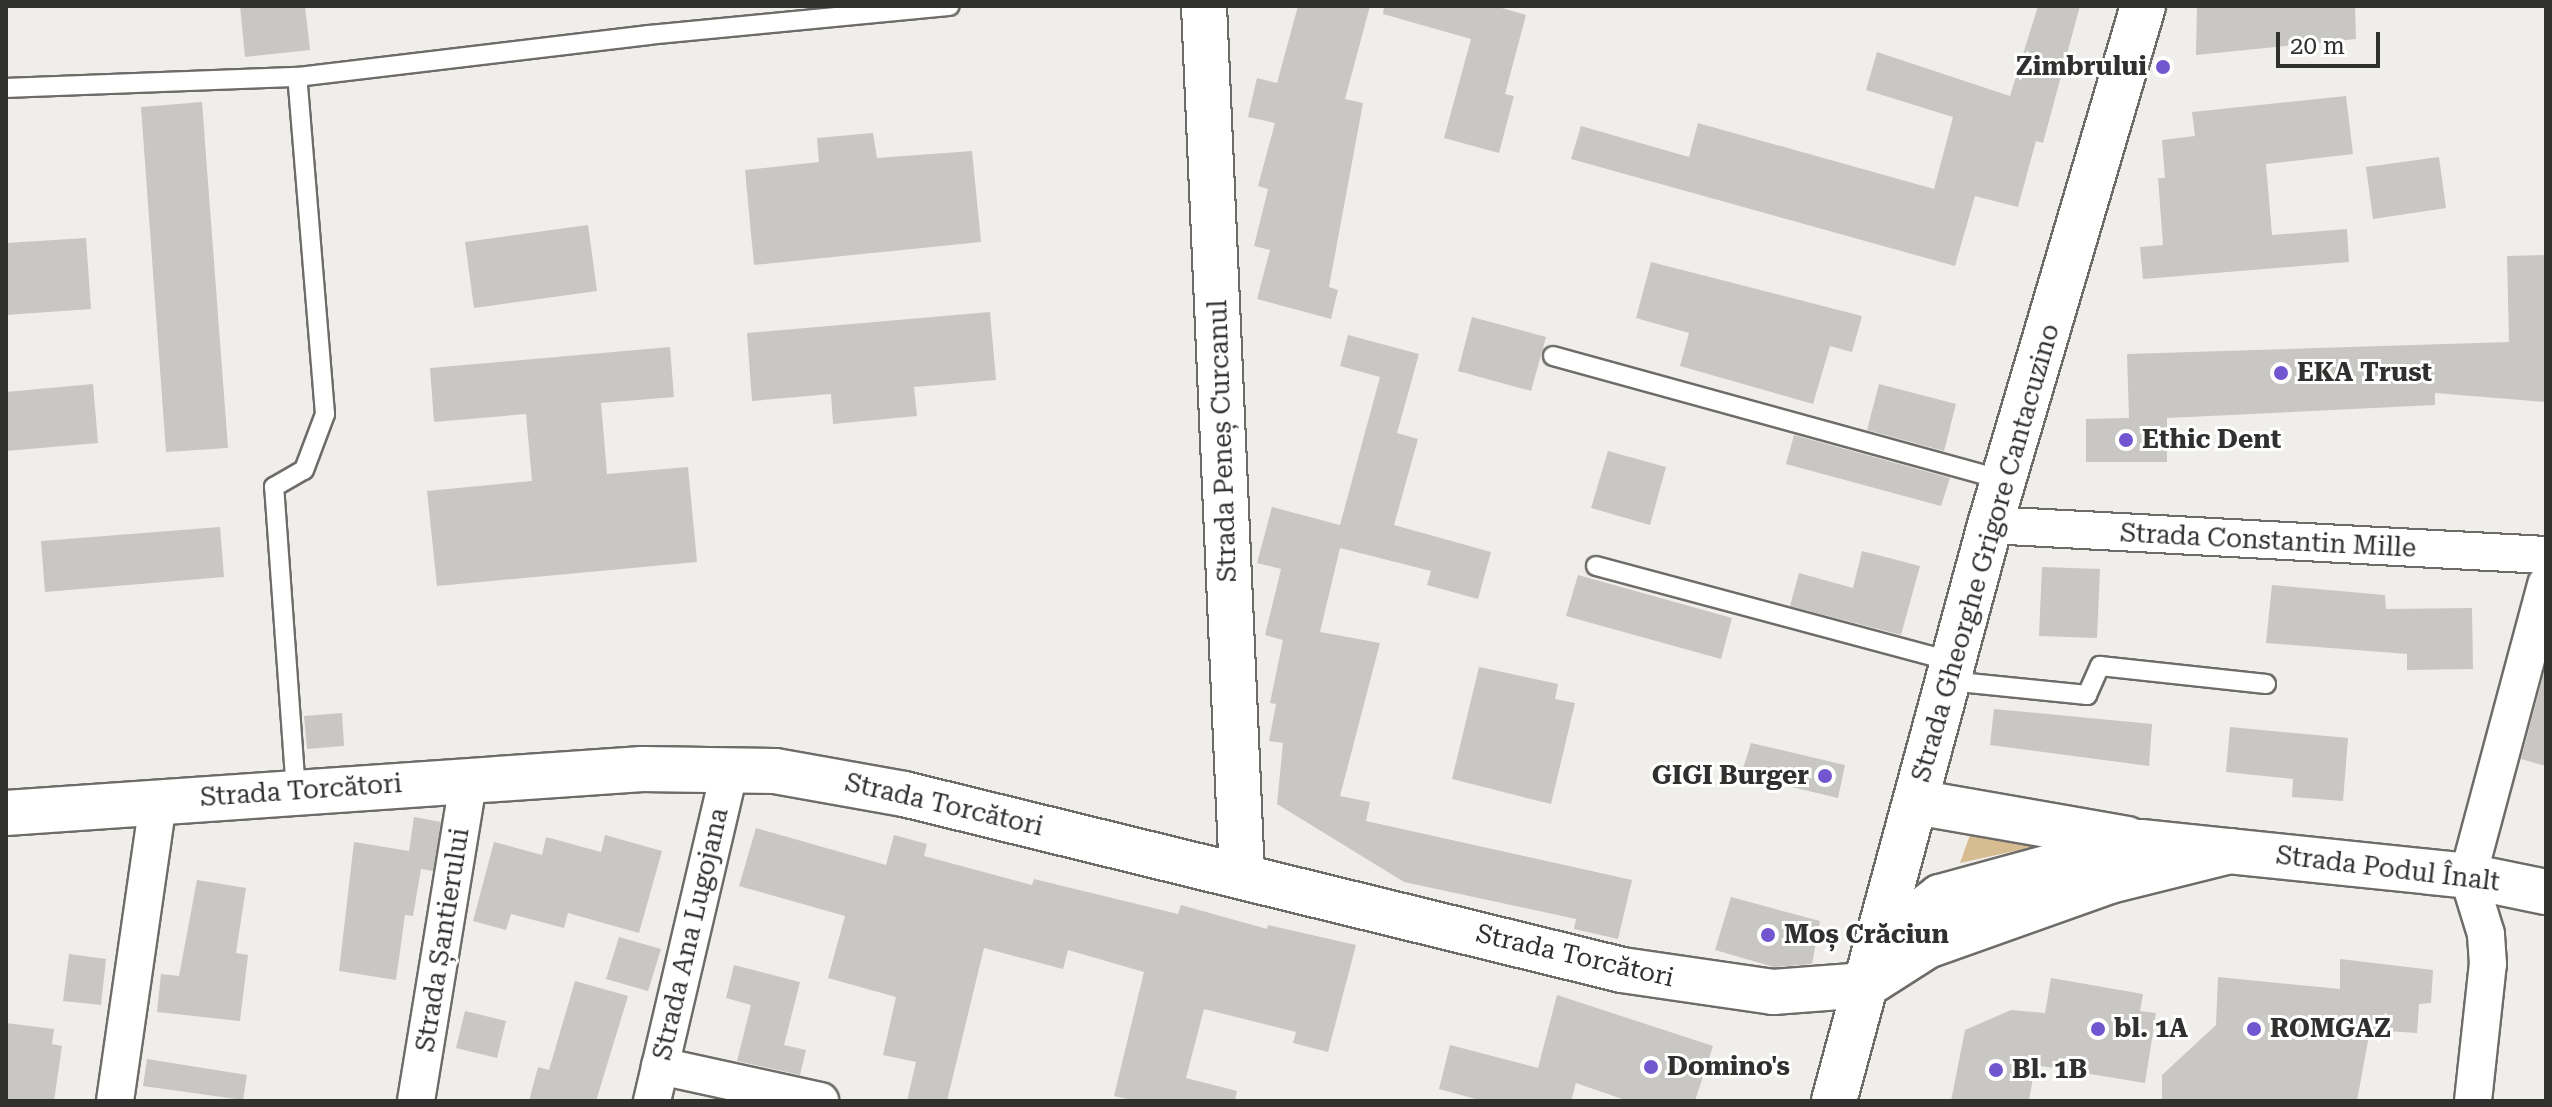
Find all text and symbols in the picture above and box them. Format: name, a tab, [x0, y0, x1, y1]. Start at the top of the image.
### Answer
scale bar	[2280, 16, 2384, 66]
text: 20 m	[2290, 32, 2345, 60]
place label: Zimbrului	[2016, 51, 2147, 83]
marker: Zimbrului	[2154, 58, 2172, 76]
street label: Strada Peneș Curcanul	[1202, 299, 1244, 583]
street label: Strada Gheorghe Grigore Cantacuzino	[1906, 320, 2066, 786]
place label: EKA Trust	[2297, 357, 2432, 389]
marker: EKA Trust	[2272, 364, 2290, 382]
place label: Ethic Dent	[2142, 424, 2281, 456]
marker: Ethic Dent	[2117, 431, 2135, 449]
street label: Strada Constantin Mille	[2119, 518, 2417, 564]
place label: GIGI Burger	[1652, 760, 1809, 792]
street label: Strada Torcători	[842, 767, 1046, 843]
marker: GIGI Burger	[1816, 767, 1834, 785]
street label: Strada Torcători	[199, 768, 403, 814]
street label: Strada Ana Lugojana	[647, 805, 735, 1063]
street label: Strada Șantierului	[410, 826, 476, 1054]
street label: Strada Podul Înalt	[2274, 840, 2502, 898]
street label: Strada Torcători	[1473, 918, 1677, 994]
place label: Moș Crăciun	[1784, 919, 1949, 951]
marker: Moș Crăciun	[1759, 926, 1777, 944]
place label: bl. 1A	[2114, 1013, 2188, 1045]
place label: ROMGAZ	[2270, 1013, 2391, 1045]
marker: bl. 1A	[2089, 1020, 2107, 1038]
marker: ROMGAZ	[2245, 1020, 2263, 1038]
place label: Domino's	[1667, 1051, 1790, 1083]
place label: Bl. 1B	[2012, 1054, 2087, 1086]
marker: Domino's	[1642, 1058, 1660, 1076]
marker: Bl. 1B	[1987, 1061, 2005, 1079]

